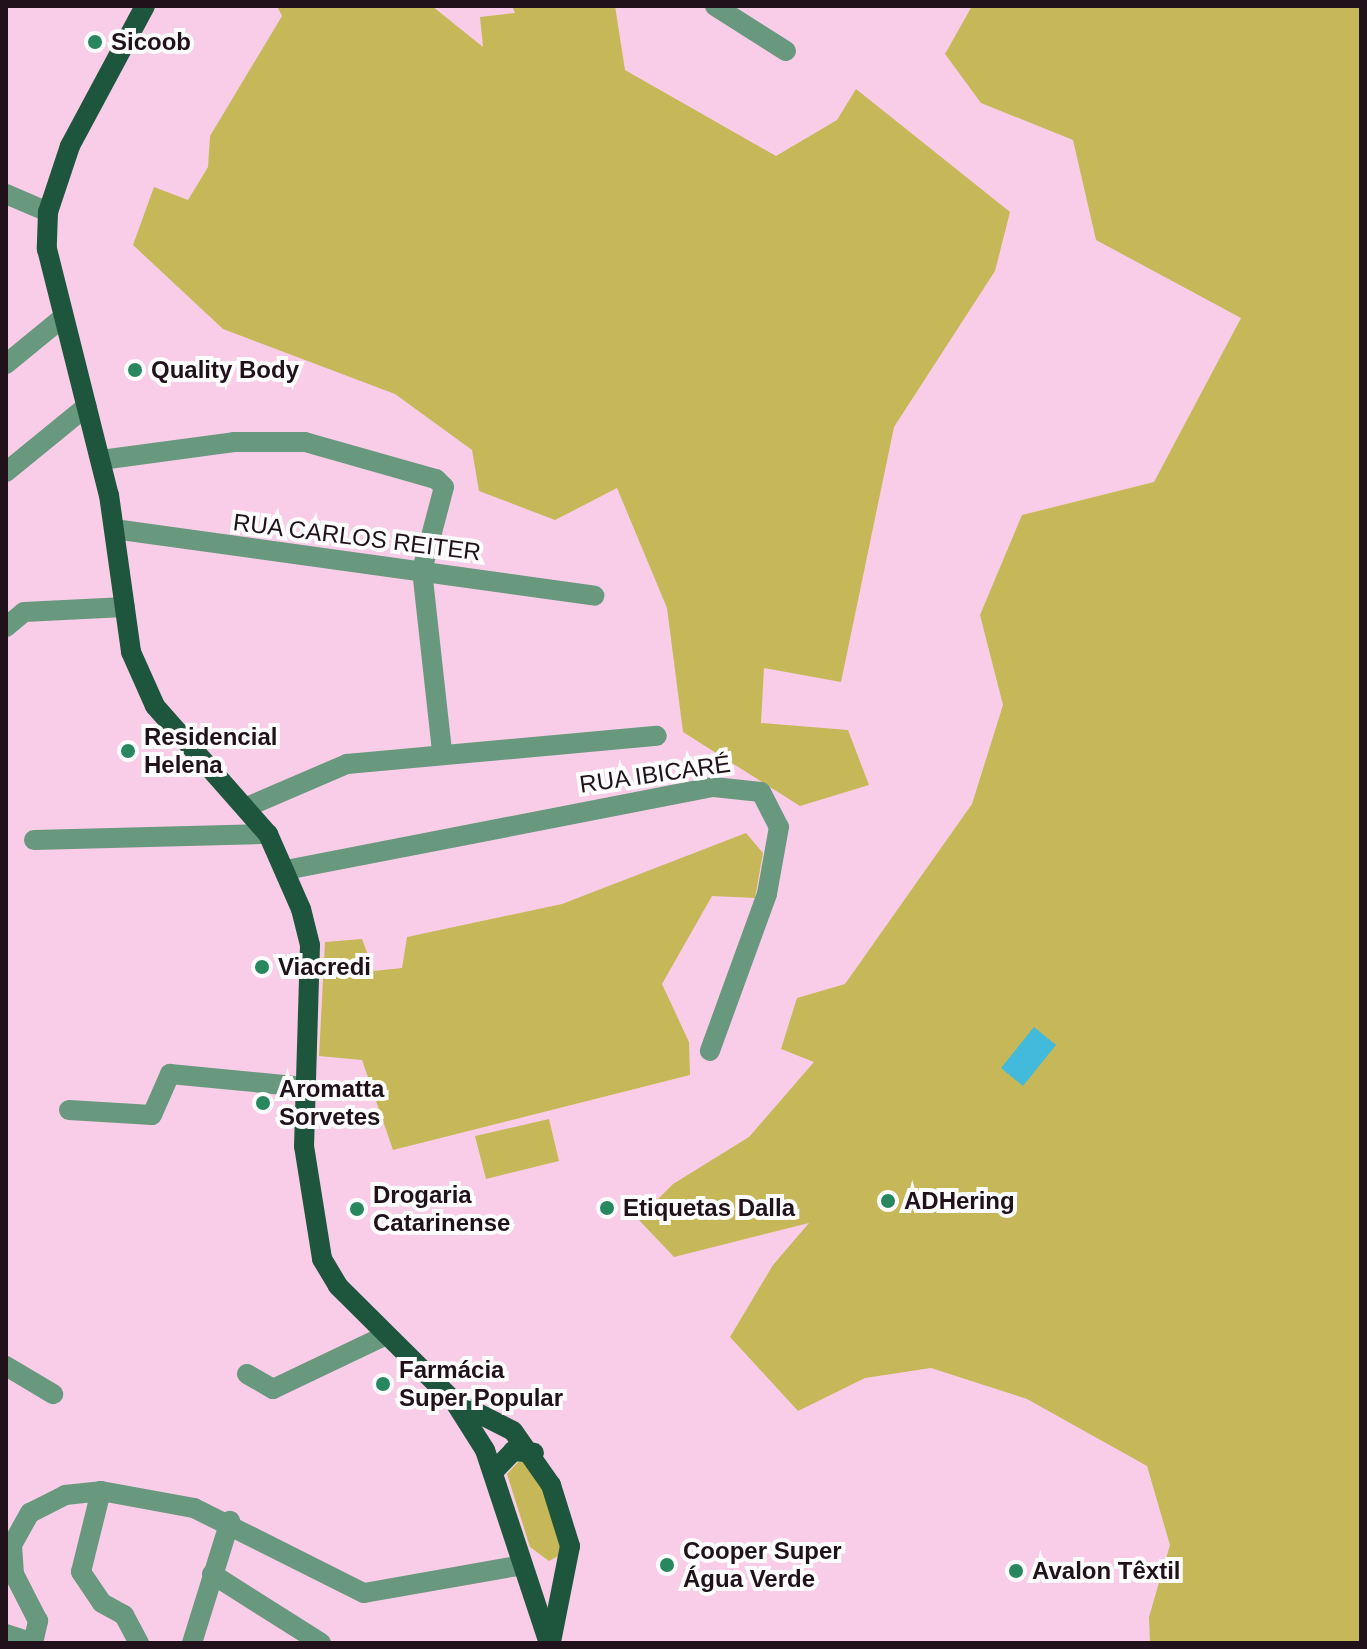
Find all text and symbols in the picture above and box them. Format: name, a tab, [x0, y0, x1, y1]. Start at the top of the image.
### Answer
place label: Sicoob	[111, 28, 191, 56]
marker: Sicoob	[86, 33, 104, 51]
place label: Quality Body	[151, 356, 299, 384]
marker: Quality Body	[126, 361, 144, 379]
street label: RUA CARLOS REITER	[231, 507, 483, 567]
place label: Residencial Helena	[144, 723, 277, 779]
marker: Residencial Helena	[119, 742, 137, 760]
street label: RUA IBICARÉ	[577, 749, 733, 799]
place label: Viacredi	[278, 953, 371, 981]
marker: Viacredi	[253, 958, 271, 976]
place label: Aromatta Sorvetes	[279, 1075, 384, 1131]
marker: Aromatta Sorvetes	[254, 1094, 272, 1112]
place label: Drogaria Catarinense	[373, 1181, 510, 1237]
place label: ADHering	[904, 1187, 1015, 1215]
marker: ADHering	[879, 1192, 897, 1210]
place label: Etiquetas Dalla	[623, 1194, 795, 1222]
marker: Etiquetas Dalla	[598, 1199, 616, 1217]
marker: Drogaria Catarinense	[348, 1200, 366, 1218]
place label: Farmácia Super Popular	[399, 1356, 563, 1412]
marker: Farmácia Super Popular	[374, 1375, 392, 1393]
place label: Cooper Super Água Verde	[683, 1537, 842, 1593]
marker: Cooper Super Água Verde	[658, 1556, 676, 1574]
place label: Avalon Têxtil	[1032, 1557, 1180, 1585]
marker: Avalon Têxtil	[1007, 1562, 1025, 1580]

